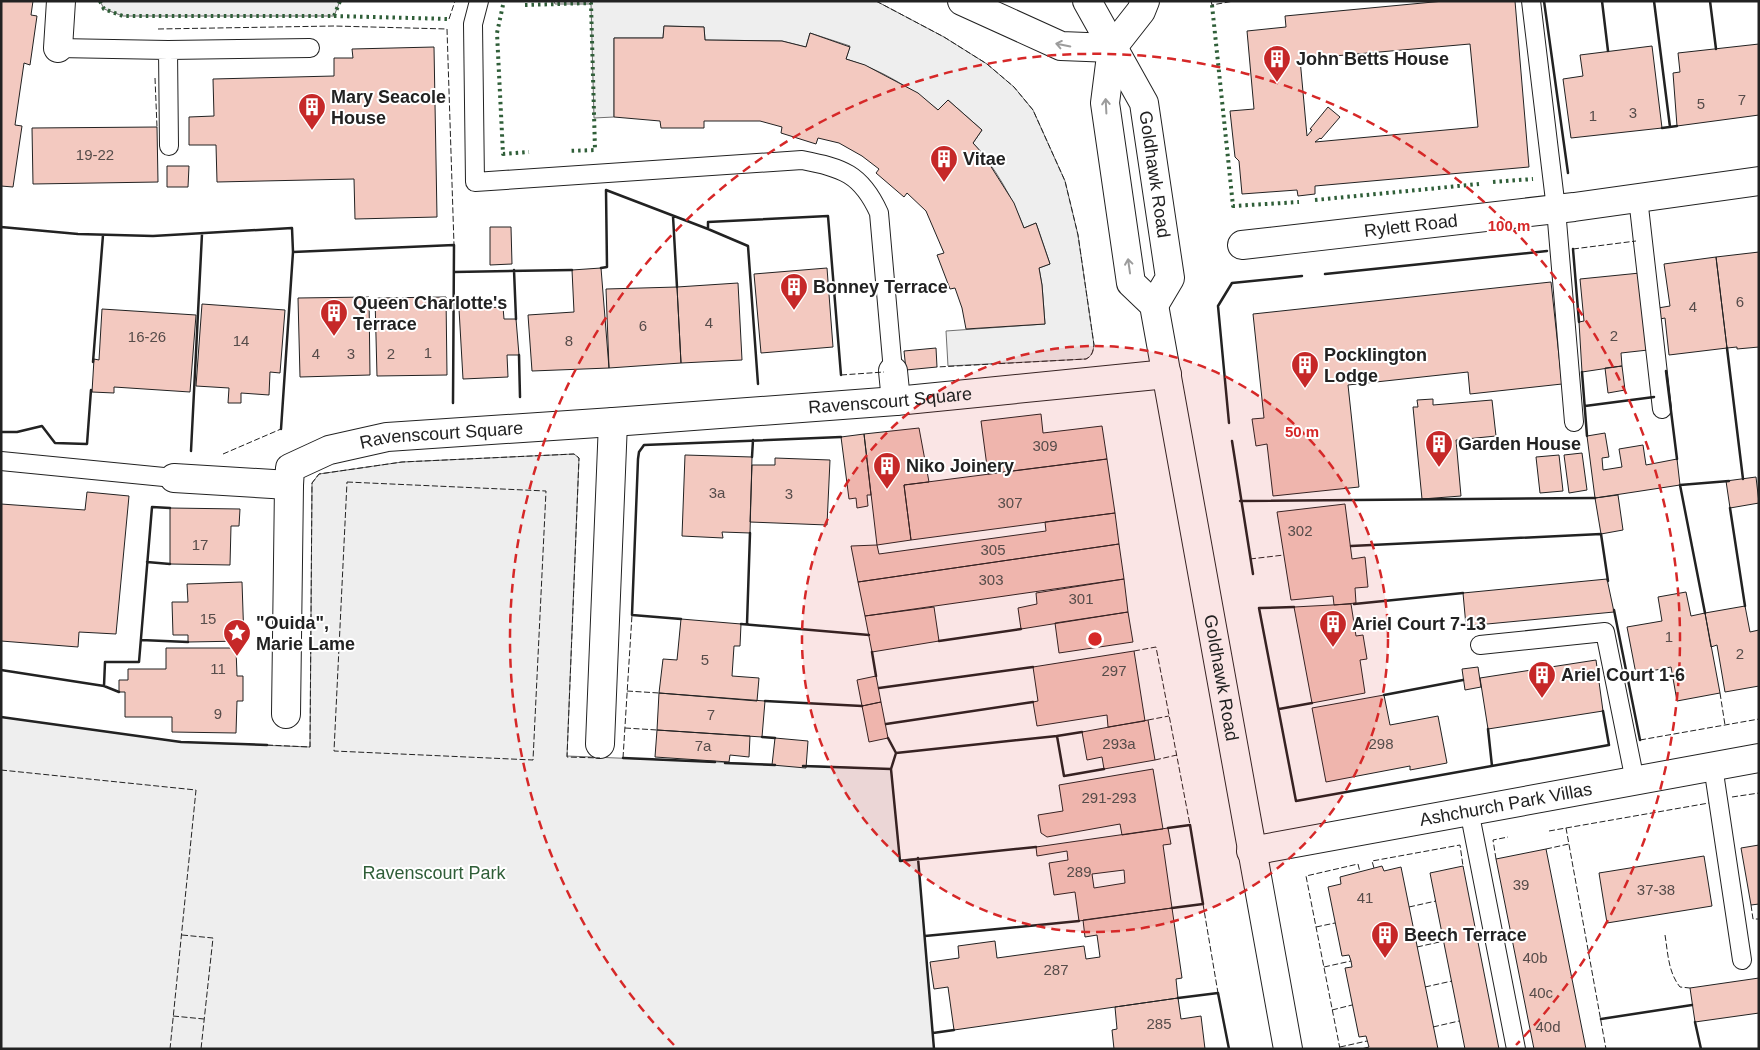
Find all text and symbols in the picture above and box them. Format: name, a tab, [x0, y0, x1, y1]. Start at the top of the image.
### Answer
one-way arrow	[1056, 39, 1072, 49]
building icon: John Betts House	[1262, 44, 1292, 83]
place label: John Betts House	[1296, 49, 1449, 69]
place label: Mary Seacole House	[331, 87, 446, 128]
house number: 7	[1738, 91, 1746, 108]
building icon: Mary Seacole House	[297, 92, 327, 131]
house number: 5	[1697, 95, 1705, 112]
one-way arrow	[1101, 98, 1110, 114]
house number: 3	[1629, 104, 1637, 121]
house number: 1	[1589, 107, 1597, 124]
street label: Goldhawk Road	[1135, 110, 1174, 239]
building icon: Vitae	[929, 144, 959, 183]
house number: 19-22	[76, 146, 114, 163]
place label: Vitae	[963, 149, 1006, 169]
street label: Rylett Road	[1363, 210, 1459, 241]
text: 100 m	[1488, 217, 1530, 234]
one-way arrow	[1123, 259, 1133, 275]
building icon: Bonney Terrace	[779, 272, 809, 311]
place label: Bonney Terrace	[813, 277, 948, 297]
place label: Queen Charlotte's Terrace	[353, 293, 507, 334]
house number: 6	[1736, 293, 1744, 310]
building icon: Queen Charlotte's Terrace	[319, 298, 349, 337]
house number: 4	[1689, 298, 1697, 315]
house number: 4	[705, 314, 713, 331]
house number: 6	[639, 317, 647, 334]
house number: 2	[1610, 327, 1618, 344]
house number: 16-26	[128, 328, 166, 345]
house number: 14	[233, 332, 249, 349]
house number: 8	[565, 332, 573, 349]
house number: 1	[424, 344, 432, 361]
house number: 4	[312, 345, 320, 362]
house number: 3	[347, 345, 355, 362]
house number: 2	[387, 345, 395, 362]
place label: Pocklington Lodge	[1324, 345, 1427, 386]
building icon: Pocklington Lodge	[1290, 350, 1320, 389]
street label: Ravenscourt Square	[807, 383, 973, 417]
street label: Ravenscourt Square	[358, 418, 524, 453]
text: 50 m	[1285, 423, 1319, 440]
building icon: Garden House	[1424, 429, 1454, 468]
place label: Garden House	[1458, 434, 1581, 454]
house number: 309	[1032, 437, 1058, 454]
building icon: Niko Joinery	[872, 451, 902, 490]
place label: Niko Joinery	[906, 456, 1014, 476]
house number: 3a	[709, 484, 726, 501]
house number: 3	[785, 485, 793, 502]
house number: 307	[997, 494, 1023, 511]
house number: 302	[1287, 522, 1313, 539]
house number: 17	[192, 536, 208, 553]
house number: 305	[980, 541, 1006, 558]
house number: 303	[978, 571, 1004, 588]
house number: 301	[1068, 590, 1094, 607]
building icon: Ariel Court 7-13	[1318, 609, 1348, 648]
house number: 15	[200, 610, 216, 627]
place label: "Ouida", Marie Lame	[256, 613, 355, 654]
street label: Goldhawk Road	[1200, 613, 1242, 743]
place label: Ariel Court 7-13	[1352, 614, 1486, 634]
place icon: "Ouida", Marie Lame	[222, 618, 252, 657]
house number: 1	[1665, 628, 1673, 645]
centre of rings	[1086, 630, 1104, 648]
house number: 2	[1736, 645, 1744, 662]
house number: 5	[701, 651, 709, 668]
house number: 11	[210, 660, 226, 677]
building icon: Ariel Court 1-6	[1527, 660, 1557, 699]
house number: 297	[1101, 662, 1127, 679]
place label: Ariel Court 1-6	[1561, 665, 1685, 685]
house number: 9	[214, 705, 222, 722]
house number: 7	[707, 706, 715, 723]
house number: 293a	[1102, 735, 1136, 752]
house number: 298	[1368, 735, 1394, 752]
house number: 7a	[695, 737, 712, 754]
street label: Ashchurch Park Villas	[1418, 779, 1594, 830]
house number: 291-293	[1081, 789, 1137, 806]
park label: Ravenscourt Park	[362, 863, 507, 883]
house number: 289	[1066, 863, 1092, 880]
house number: 39	[1513, 876, 1529, 893]
house number: 37-38	[1637, 881, 1675, 898]
house number: 41	[1357, 889, 1373, 906]
building icon: Beech Terrace	[1370, 920, 1400, 959]
place label: Beech Terrace	[1404, 925, 1527, 945]
house number: 40b	[1522, 949, 1548, 966]
house number: 287	[1043, 961, 1069, 978]
house number: 40c	[1529, 984, 1554, 1001]
house number: 285	[1146, 1015, 1172, 1032]
house number: 40d	[1535, 1018, 1561, 1035]

